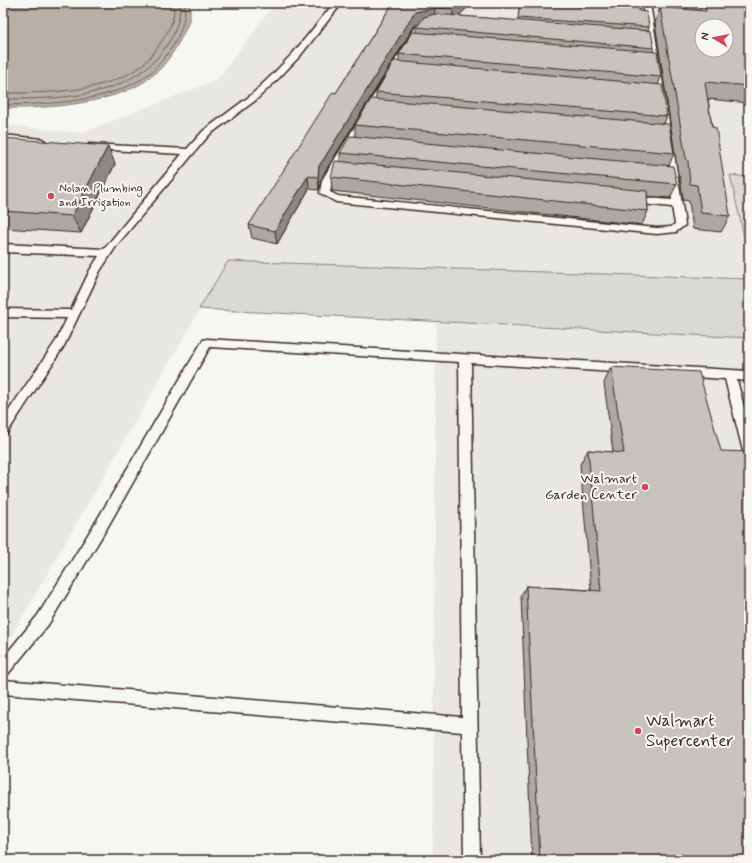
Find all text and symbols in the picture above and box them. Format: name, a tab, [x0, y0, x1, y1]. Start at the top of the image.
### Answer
north arrow	[694, 18, 734, 58]
text: N	[698, 32, 713, 41]
place label: Nolan Plumbing and Irrigation	[59, 181, 143, 212]
marker: Nolan Plumbing and Irrigation	[46, 191, 56, 201]
place label: Walmart Garden Center	[545, 470, 637, 504]
marker: Walmart Garden Center	[640, 482, 650, 492]
place label: Walmart Supercenter	[646, 710, 734, 752]
marker: Walmart Supercenter	[633, 726, 643, 736]

